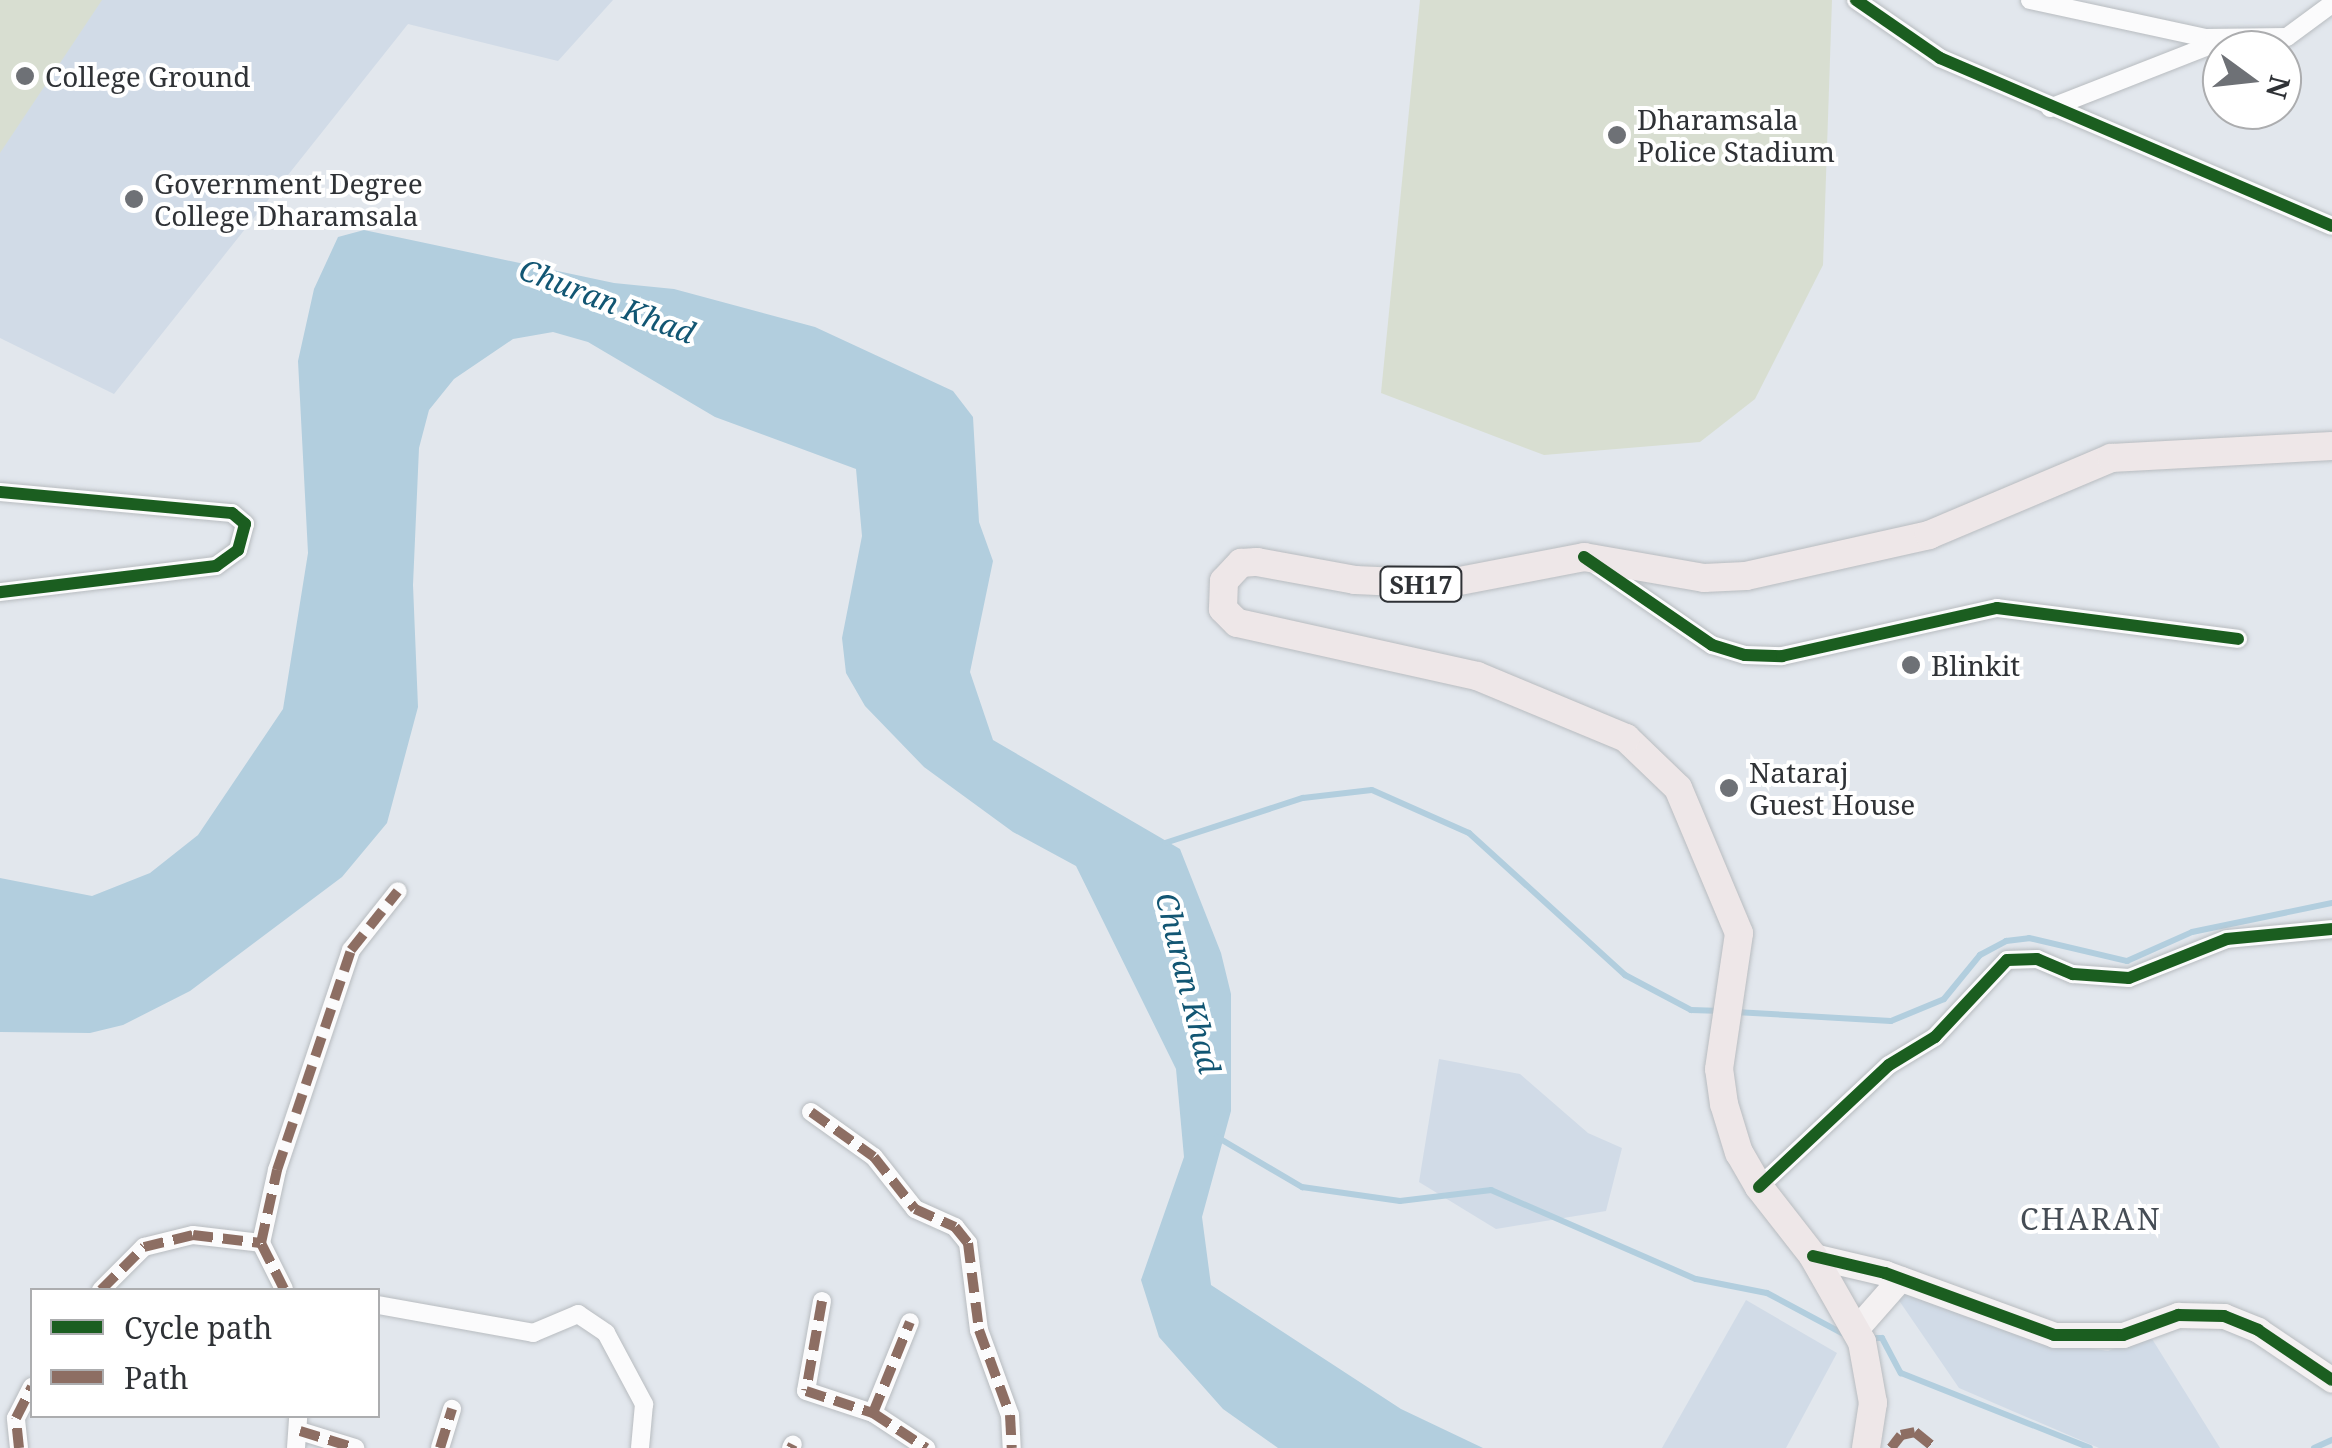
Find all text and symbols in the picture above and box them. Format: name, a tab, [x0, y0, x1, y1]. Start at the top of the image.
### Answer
north arrow	[2202, 30, 2302, 130]
place label: College Ground	[45, 59, 250, 93]
marker: College Ground	[14, 65, 36, 87]
text: N	[2258, 72, 2300, 103]
place label: Dharamsala Police Stadium	[1637, 102, 1835, 168]
marker: Dharamsala Police Stadium	[1606, 124, 1628, 146]
place label: Government Degree College Dharamsala	[154, 166, 423, 232]
marker: Government Degree College Dharamsala	[123, 188, 145, 210]
water label: Churan Khad	[514, 251, 700, 351]
road number: SH17	[1378, 564, 1464, 604]
place label: Blinkit	[1931, 648, 2020, 682]
marker: Blinkit	[1900, 654, 1922, 676]
place label: Nataraj Guest House	[1749, 755, 1915, 821]
marker: Nataraj Guest House	[1718, 777, 1740, 799]
water label: Churan Khad	[1148, 889, 1228, 1077]
district label: CHARAN	[2020, 1201, 2162, 1237]
legend	[30, 1288, 380, 1418]
text: Cycle path	[124, 1307, 272, 1348]
text: Path	[124, 1357, 189, 1398]

